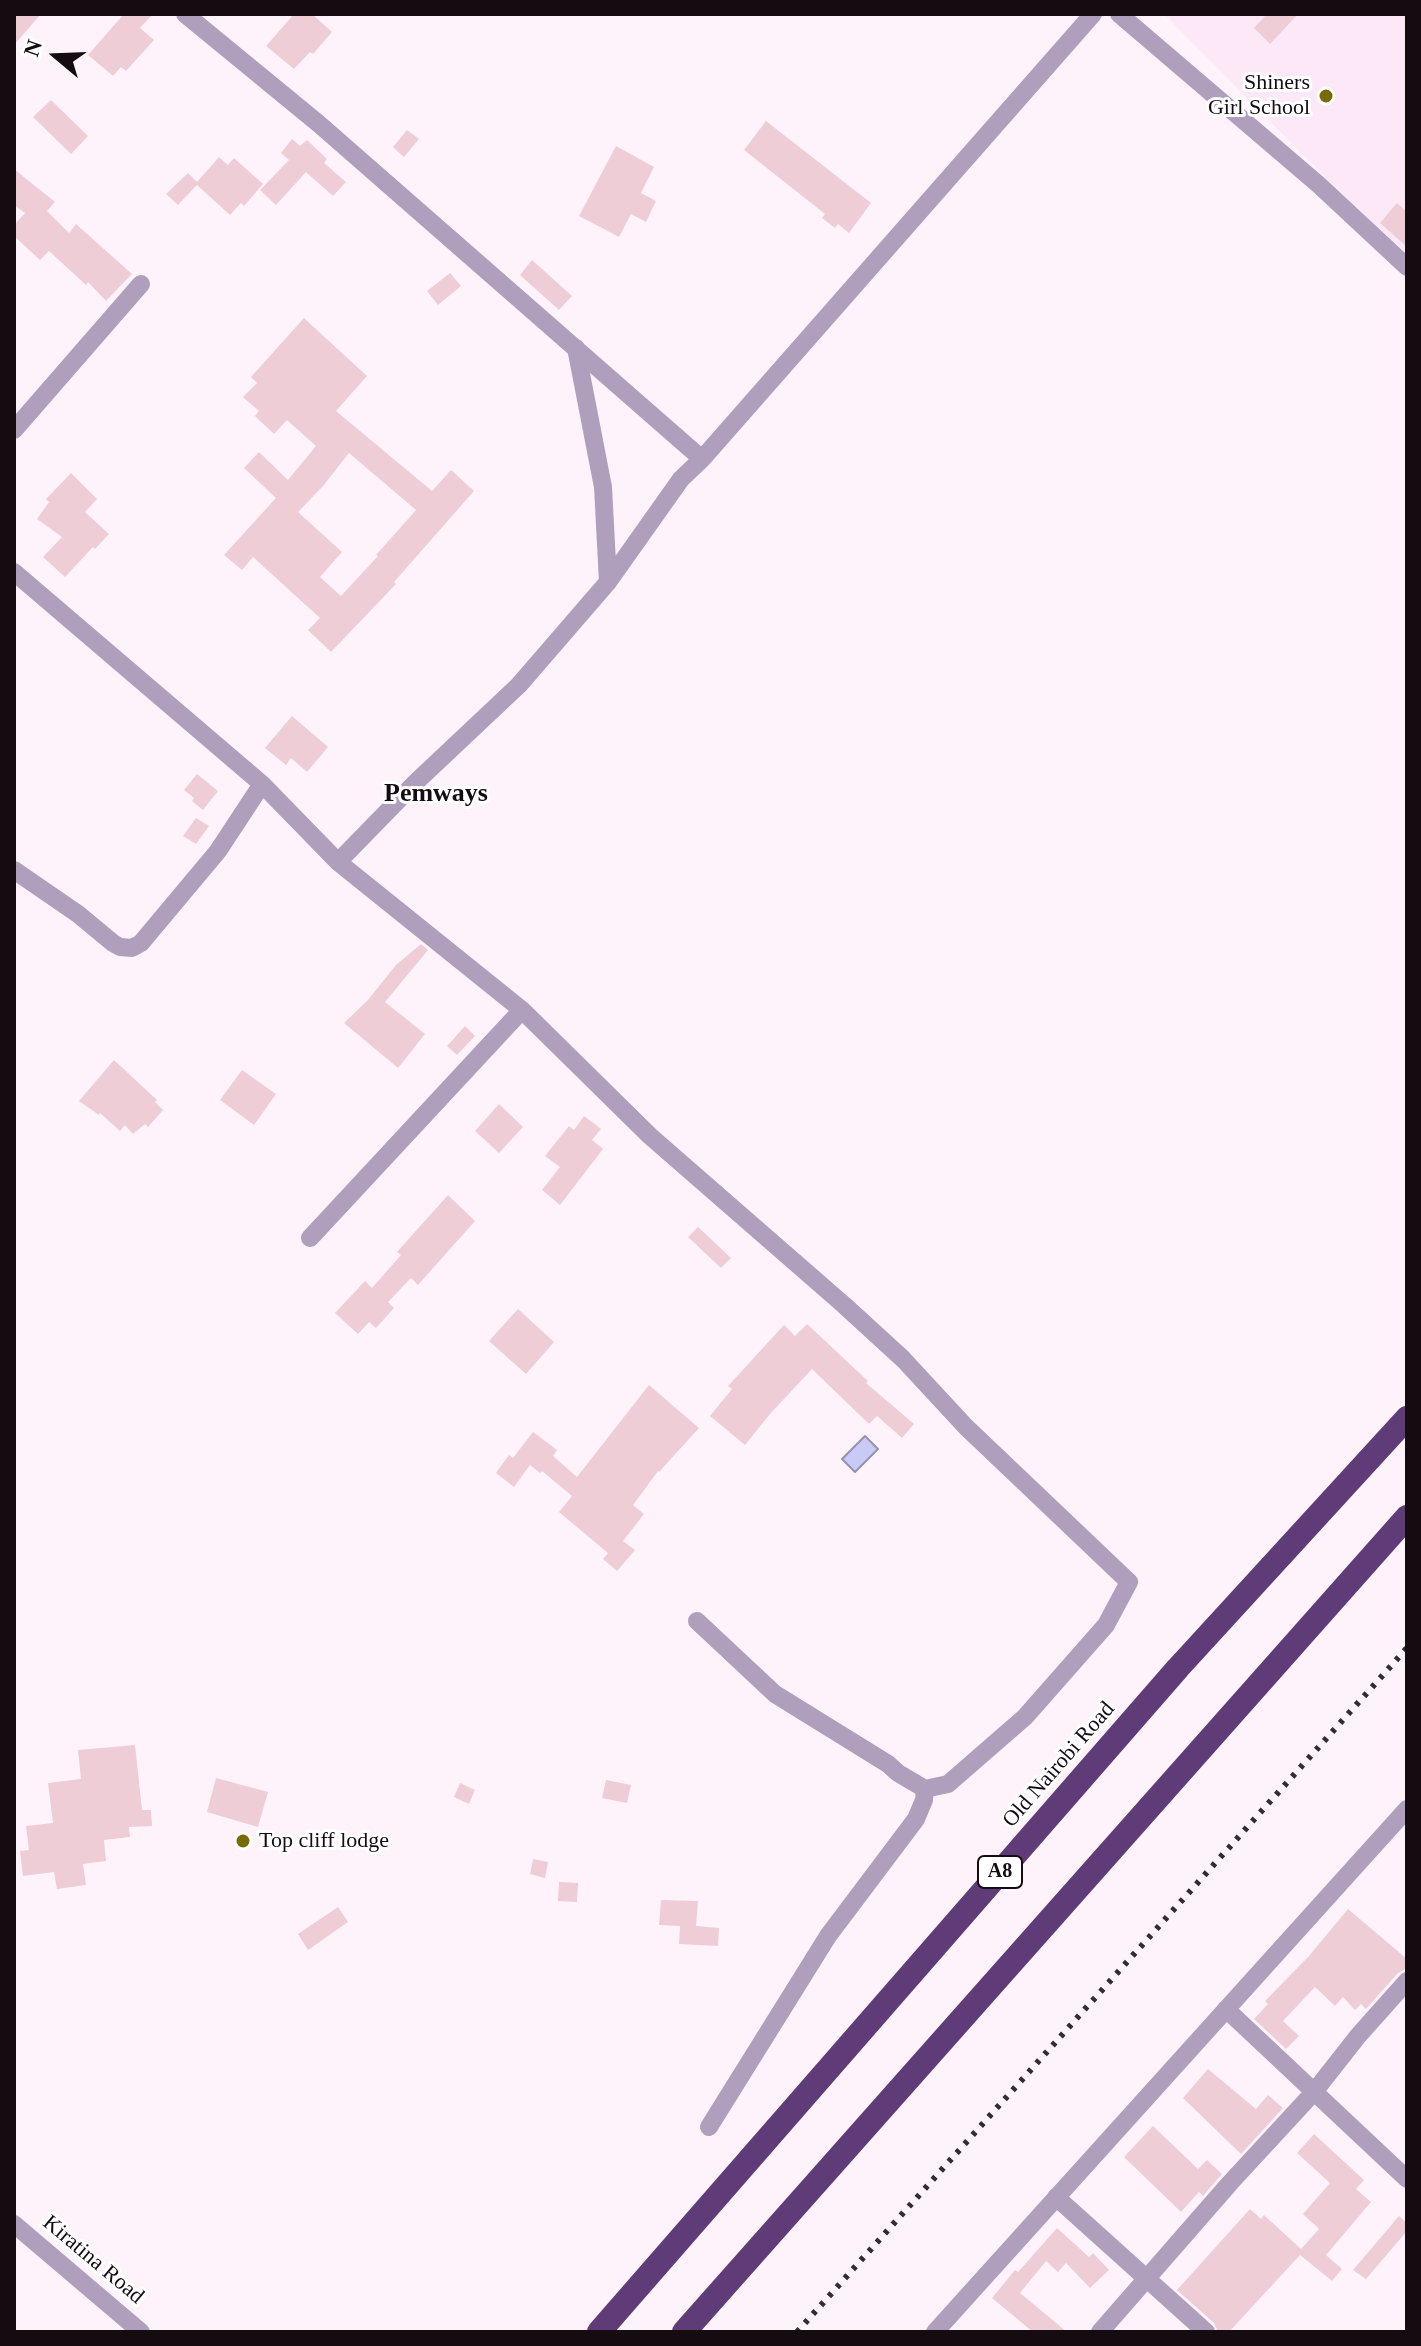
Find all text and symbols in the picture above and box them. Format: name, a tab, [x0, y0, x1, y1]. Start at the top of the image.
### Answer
north arrow	[16, 16, 96, 96]
text: N	[18, 36, 47, 60]
place label: Shiners Girl School	[1208, 70, 1310, 122]
marker: Shiners Girl School	[1317, 87, 1335, 105]
district label: Pemways	[384, 778, 488, 810]
street label: Old Nairobi Road	[997, 1697, 1121, 1833]
place label: Top cliff lodge	[259, 1828, 389, 1854]
marker: Top cliff lodge	[234, 1832, 252, 1850]
road number: A8	[978, 1856, 1022, 1888]
street label: Kiratina Road	[37, 2210, 149, 2310]

